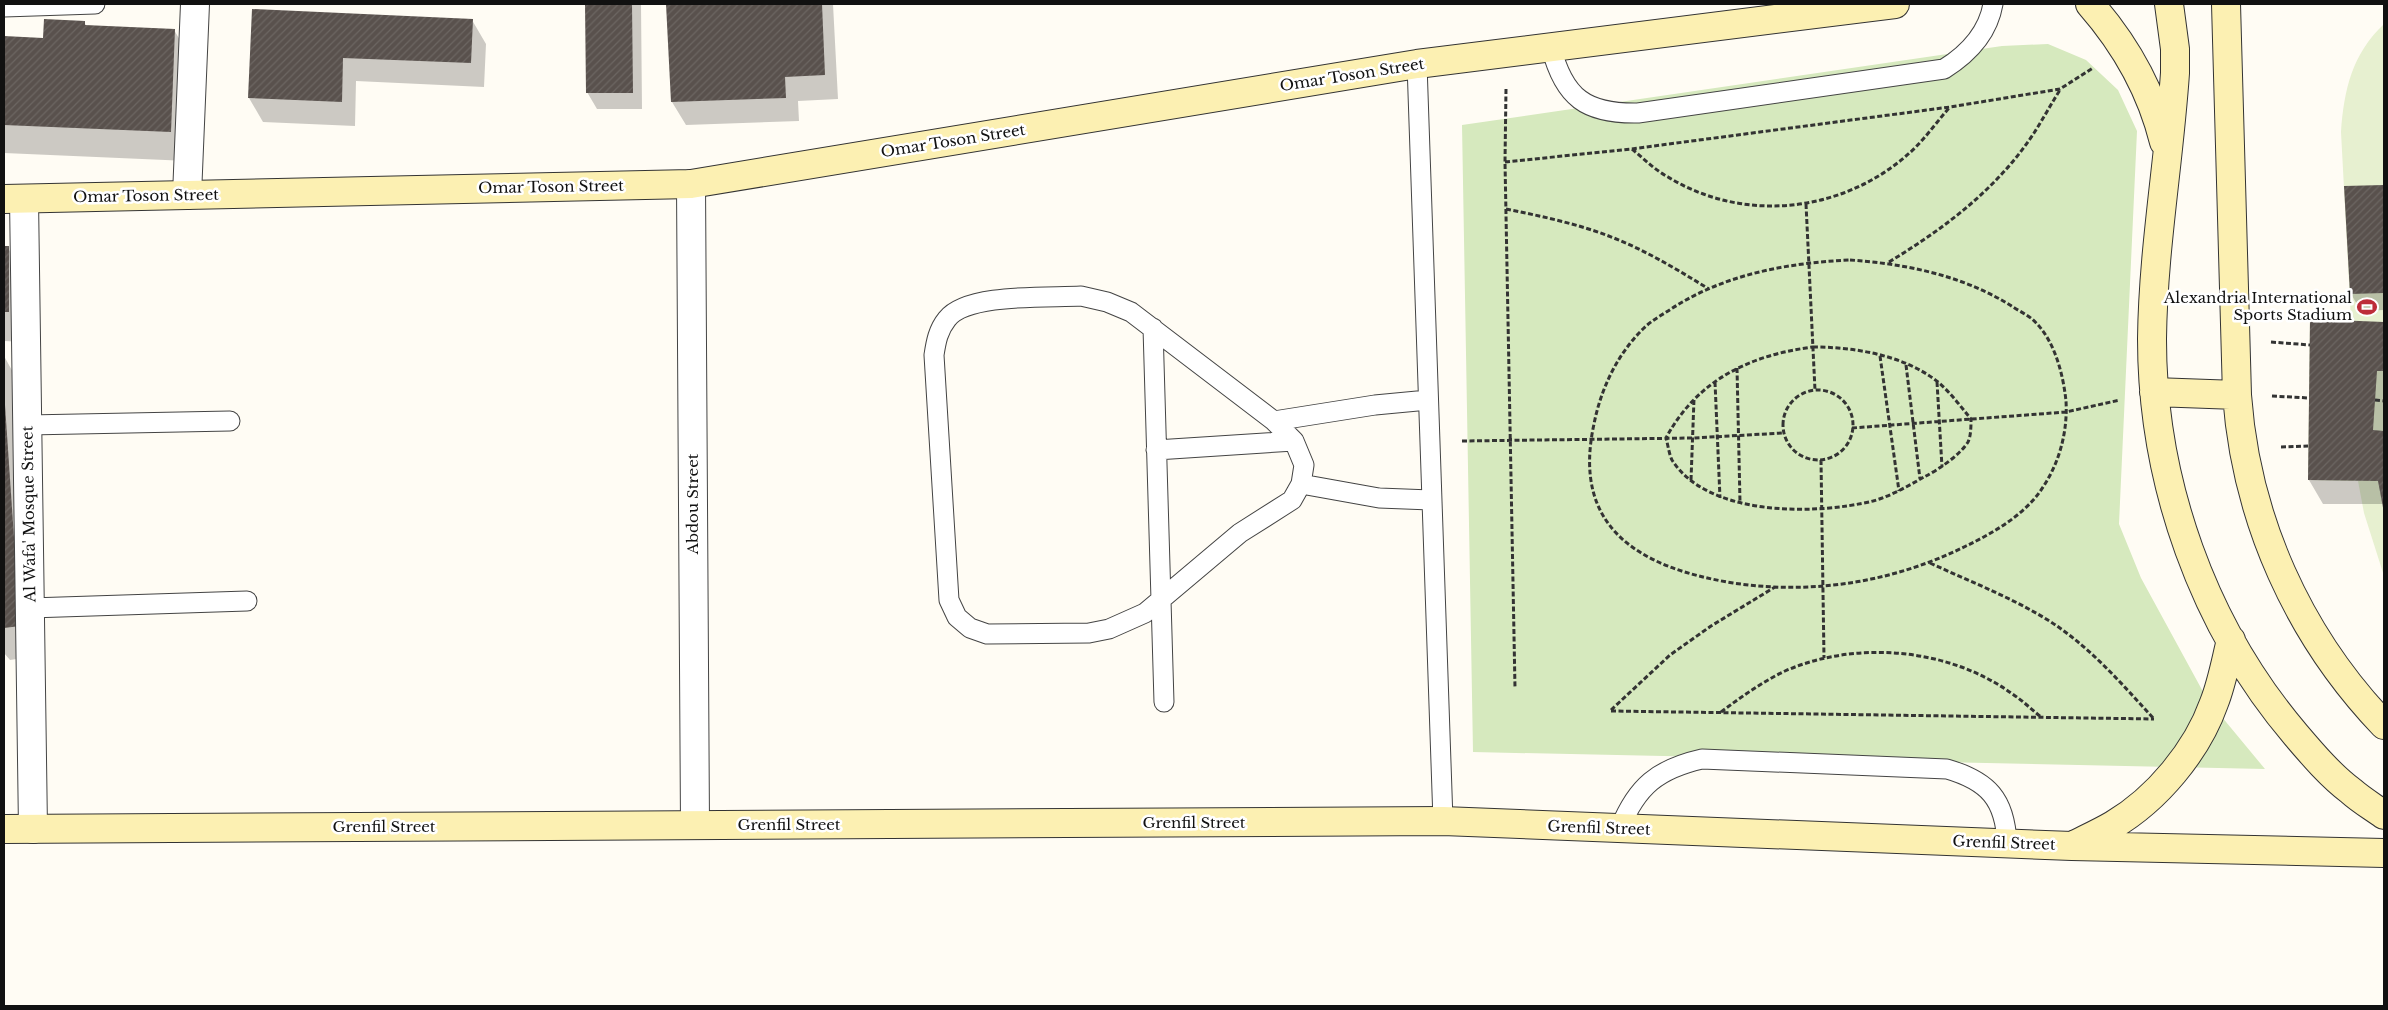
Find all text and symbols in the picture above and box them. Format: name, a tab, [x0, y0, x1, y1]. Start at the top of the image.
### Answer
street label: Omar Toson Street	[1278, 54, 1426, 95]
street label: Omar Toson Street	[879, 120, 1027, 161]
street label: Omar Toson Street	[478, 176, 624, 197]
street label: Omar Toson Street	[73, 185, 219, 206]
place label: Alexandria International Sports Stadium	[2163, 288, 2352, 324]
sports icon: Alexandria International Sports Stadium	[2356, 296, 2378, 318]
street label: Al Wafa' Mosque Street	[17, 425, 40, 603]
street label: Abdou Street	[683, 453, 702, 555]
street label: Grenfil Street	[1142, 813, 1246, 832]
street label: Grenfil Street	[737, 815, 841, 834]
street label: Grenfil Street	[1547, 816, 1651, 839]
street label: Grenfil Street	[332, 817, 436, 836]
street label: Grenfil Street	[1952, 831, 2056, 854]

